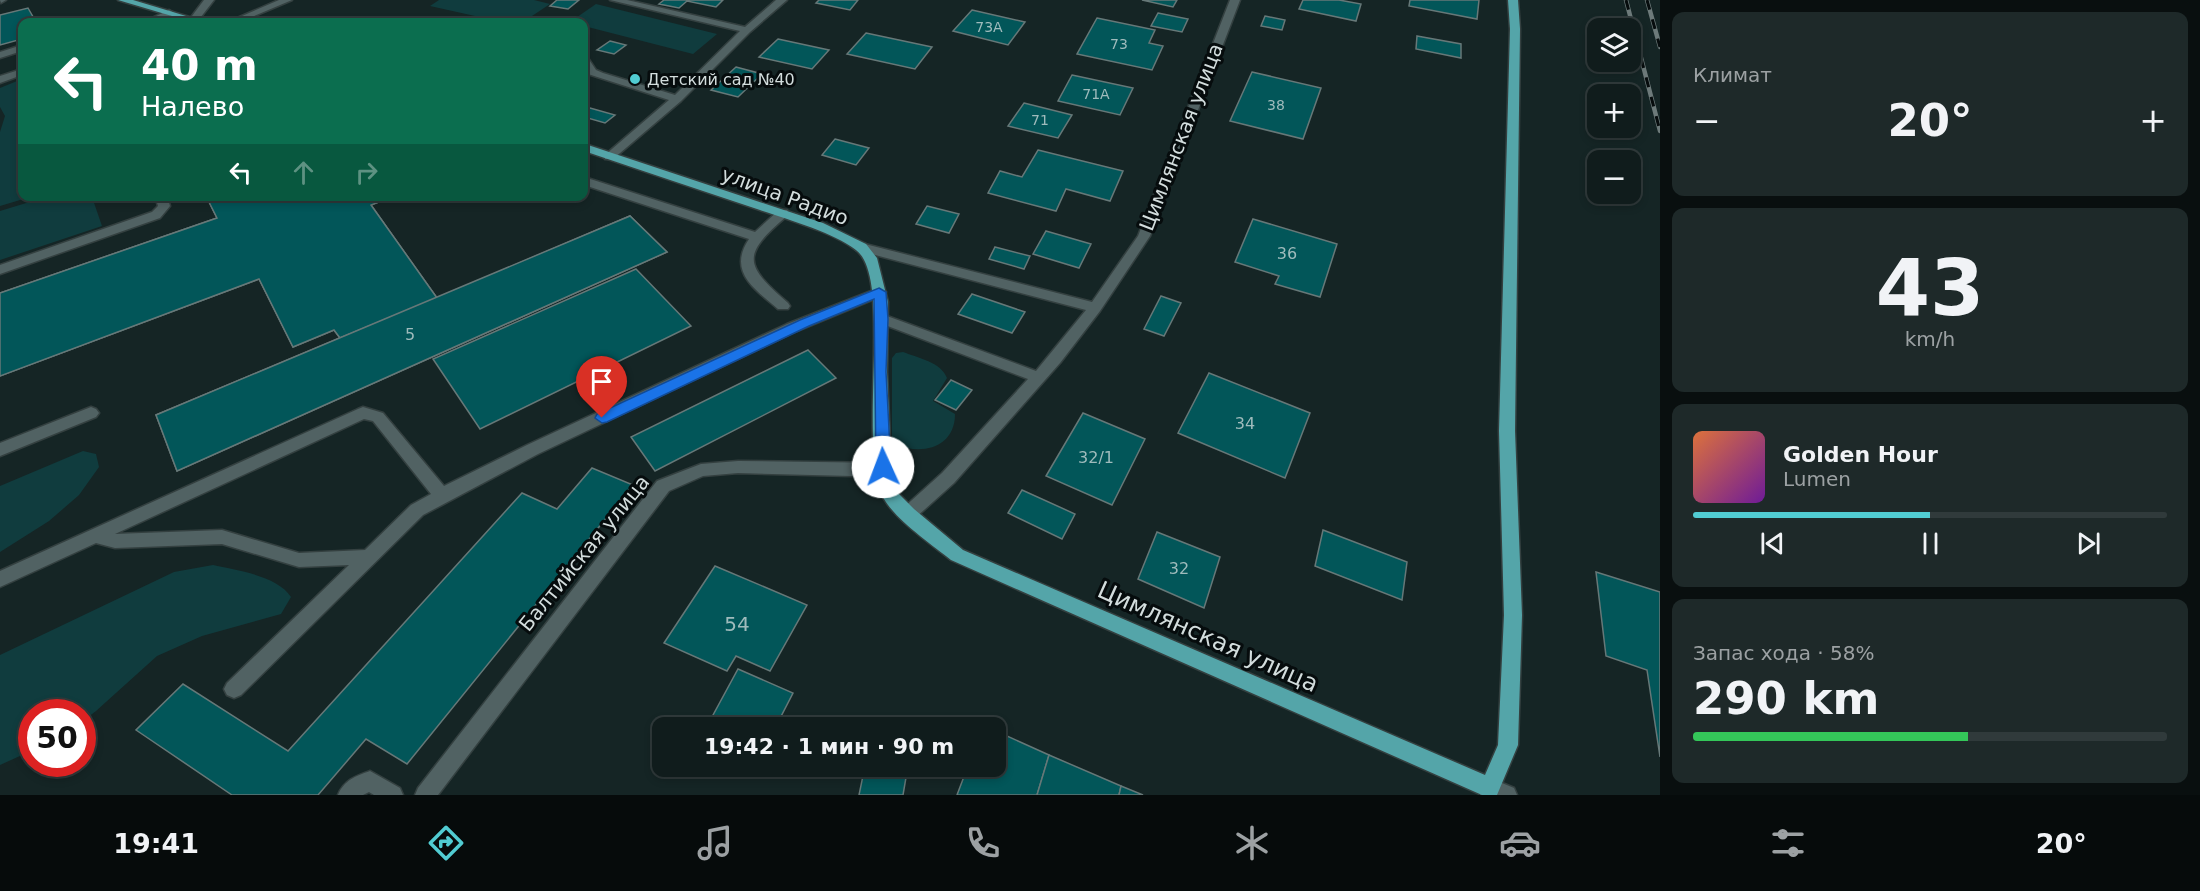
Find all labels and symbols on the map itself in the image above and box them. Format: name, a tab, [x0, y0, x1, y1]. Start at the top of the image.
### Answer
house number: 73А	[975, 19, 1003, 35]
house number: 73	[1110, 36, 1128, 52]
street label: Цимлянская улица	[1134, 40, 1228, 234]
place label: Детский сад №40	[647, 70, 795, 89]
marker: Детский сад №40	[628, 72, 642, 86]
house number: 71А	[1082, 86, 1110, 102]
house number: 38	[1267, 97, 1285, 113]
house number: 71	[1031, 112, 1049, 128]
street label: улица Радио	[718, 162, 852, 230]
house number: 36	[1277, 244, 1297, 263]
house number: 5	[405, 325, 415, 344]
pin	[576, 356, 627, 418]
house number: 34	[1235, 414, 1255, 433]
position arrow	[851, 435, 915, 499]
house number: 32/1	[1078, 448, 1114, 467]
street label: Балтийская улица	[514, 470, 654, 636]
house number: 32	[1169, 559, 1189, 578]
street label: Цимлянская улица	[1093, 576, 1323, 698]
house number: 54	[724, 612, 750, 636]
speed limit sign: 50	[18, 699, 96, 777]

